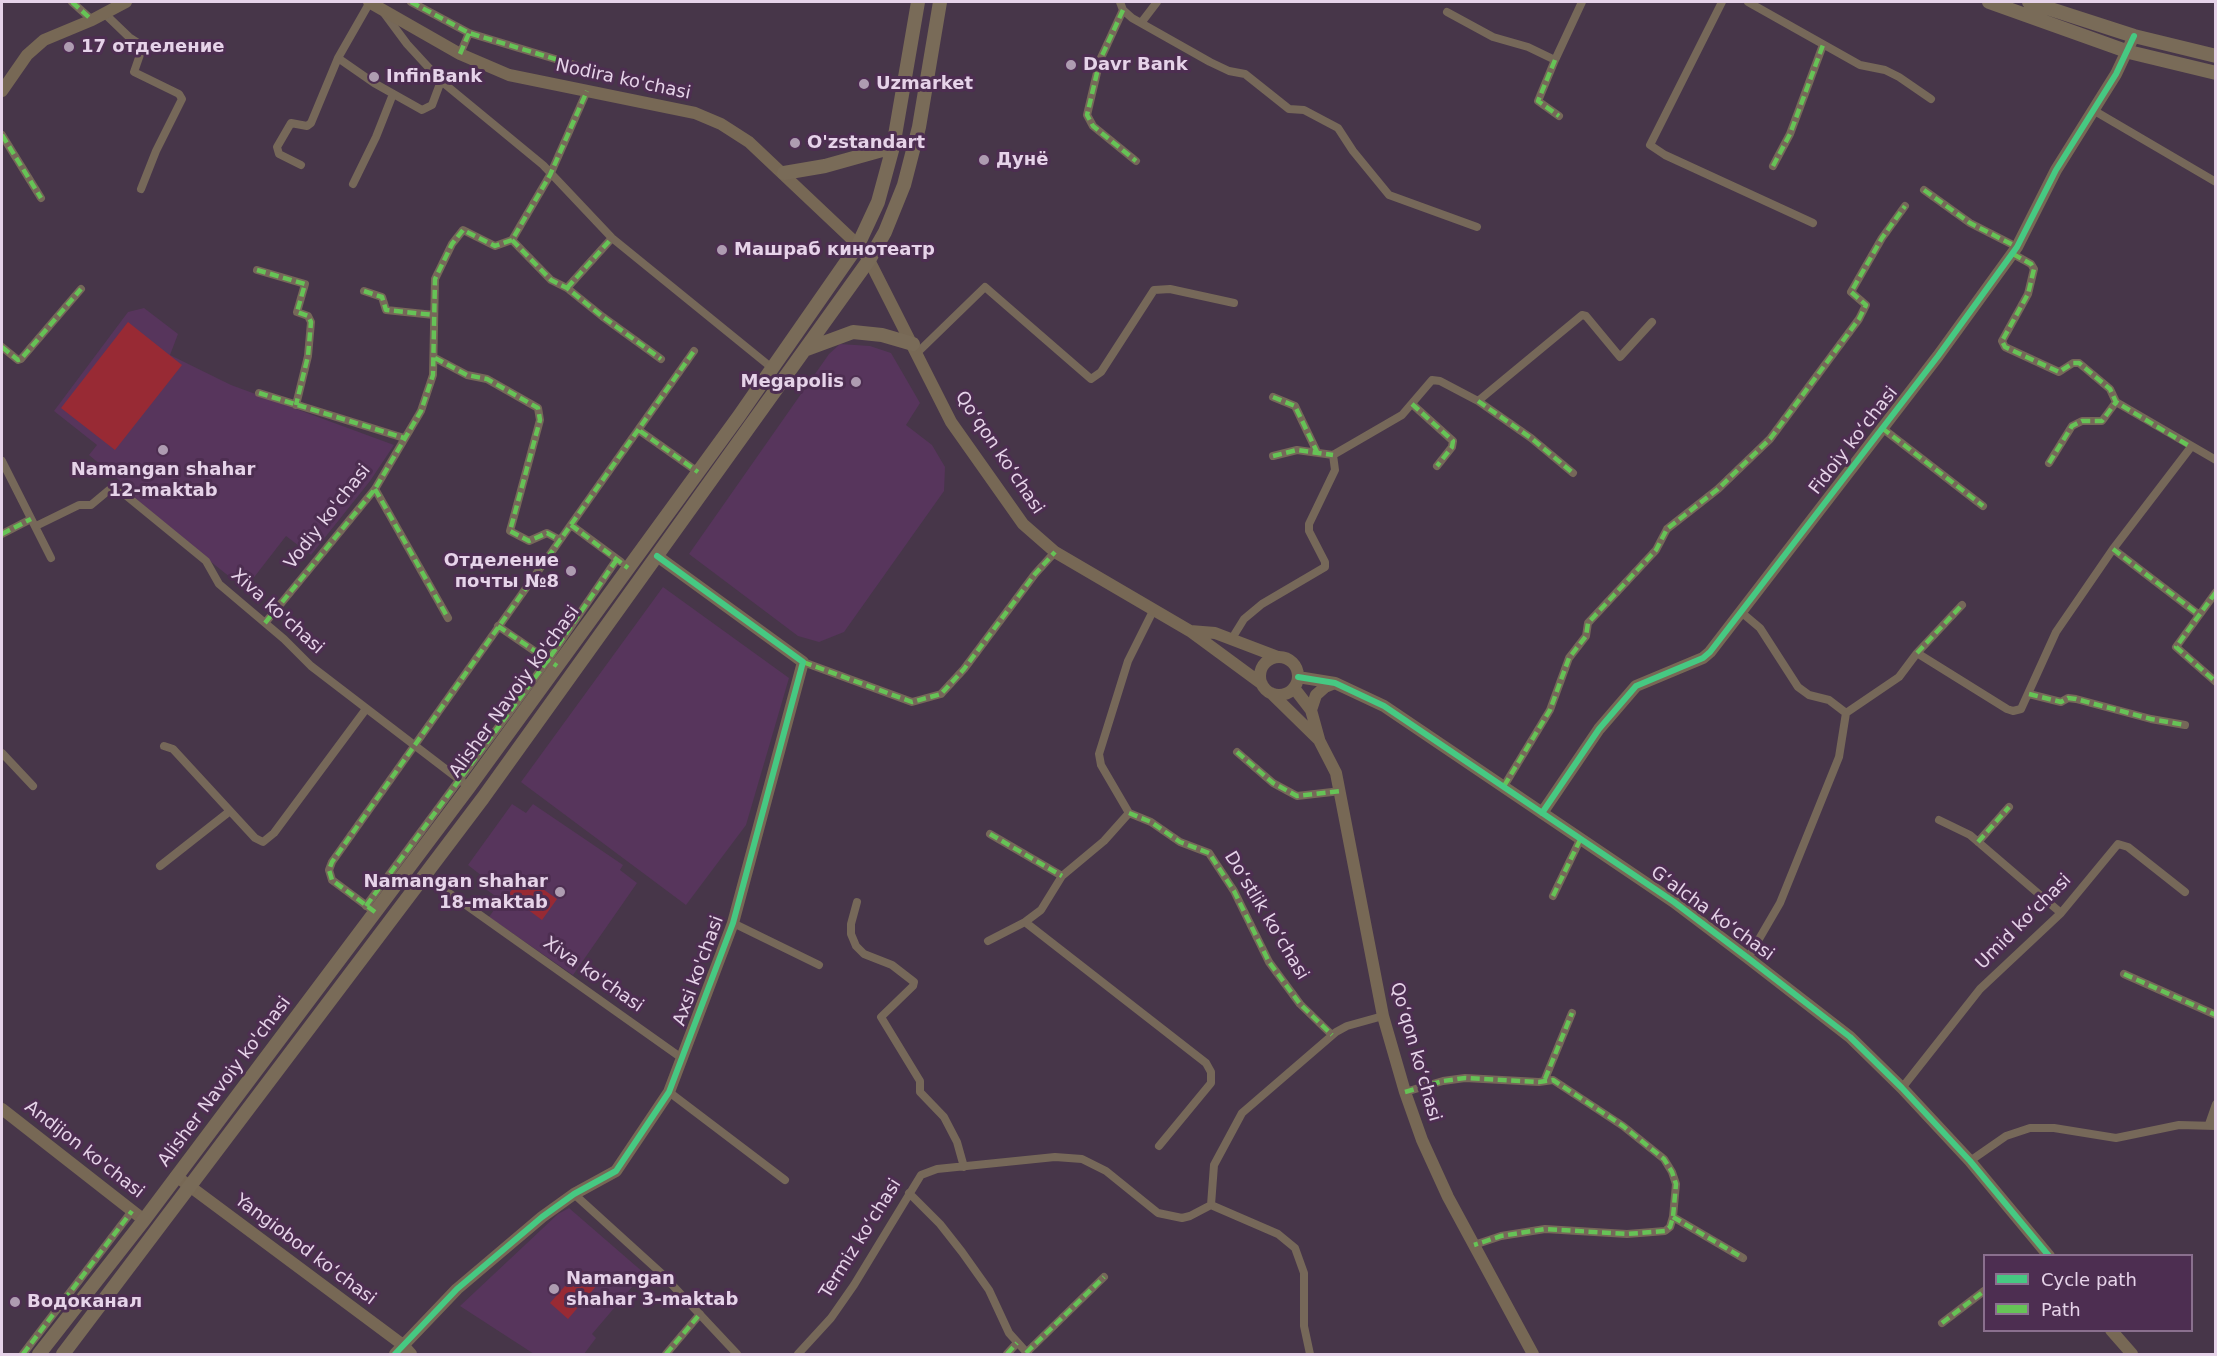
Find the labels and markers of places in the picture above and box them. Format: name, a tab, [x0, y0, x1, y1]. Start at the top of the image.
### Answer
place label: 17 отделение	[81, 36, 225, 58]
marker: 17 отделение	[62, 40, 76, 54]
place label: Davr Bank	[1083, 54, 1188, 76]
marker: Davr Bank	[1064, 58, 1078, 72]
place label: InfinBank	[386, 66, 482, 88]
marker: InfinBank	[367, 70, 381, 84]
place label: Uzmarket	[876, 73, 973, 95]
marker: Uzmarket	[857, 77, 871, 91]
place label: O'zstandart	[807, 132, 925, 154]
marker: O'zstandart	[788, 136, 802, 150]
place label: Дунё	[996, 149, 1048, 171]
marker: Дунё	[977, 153, 991, 167]
place label: Машраб кинотеатр	[734, 239, 935, 261]
marker: Машраб кинотеатр	[715, 243, 729, 257]
place label: Megapolis	[741, 371, 844, 393]
marker: Megapolis	[849, 375, 863, 389]
marker: Namangan shahar 12-maktab	[156, 443, 170, 457]
place label: Namangan shahar 12-maktab	[71, 459, 255, 502]
place label: Отделение почты №8	[444, 550, 559, 592]
marker: Отделение почты №8	[564, 564, 578, 578]
place label: Namangan shahar 18-maktab	[363, 871, 548, 914]
marker: Namangan shahar 18-maktab	[553, 885, 567, 899]
place label: Namangan shahar 3-maktab	[566, 1268, 738, 1310]
marker: Namangan shahar 3-maktab	[547, 1282, 561, 1296]
place label: Водоканал	[27, 1291, 142, 1313]
marker: Водоканал	[8, 1295, 22, 1309]

